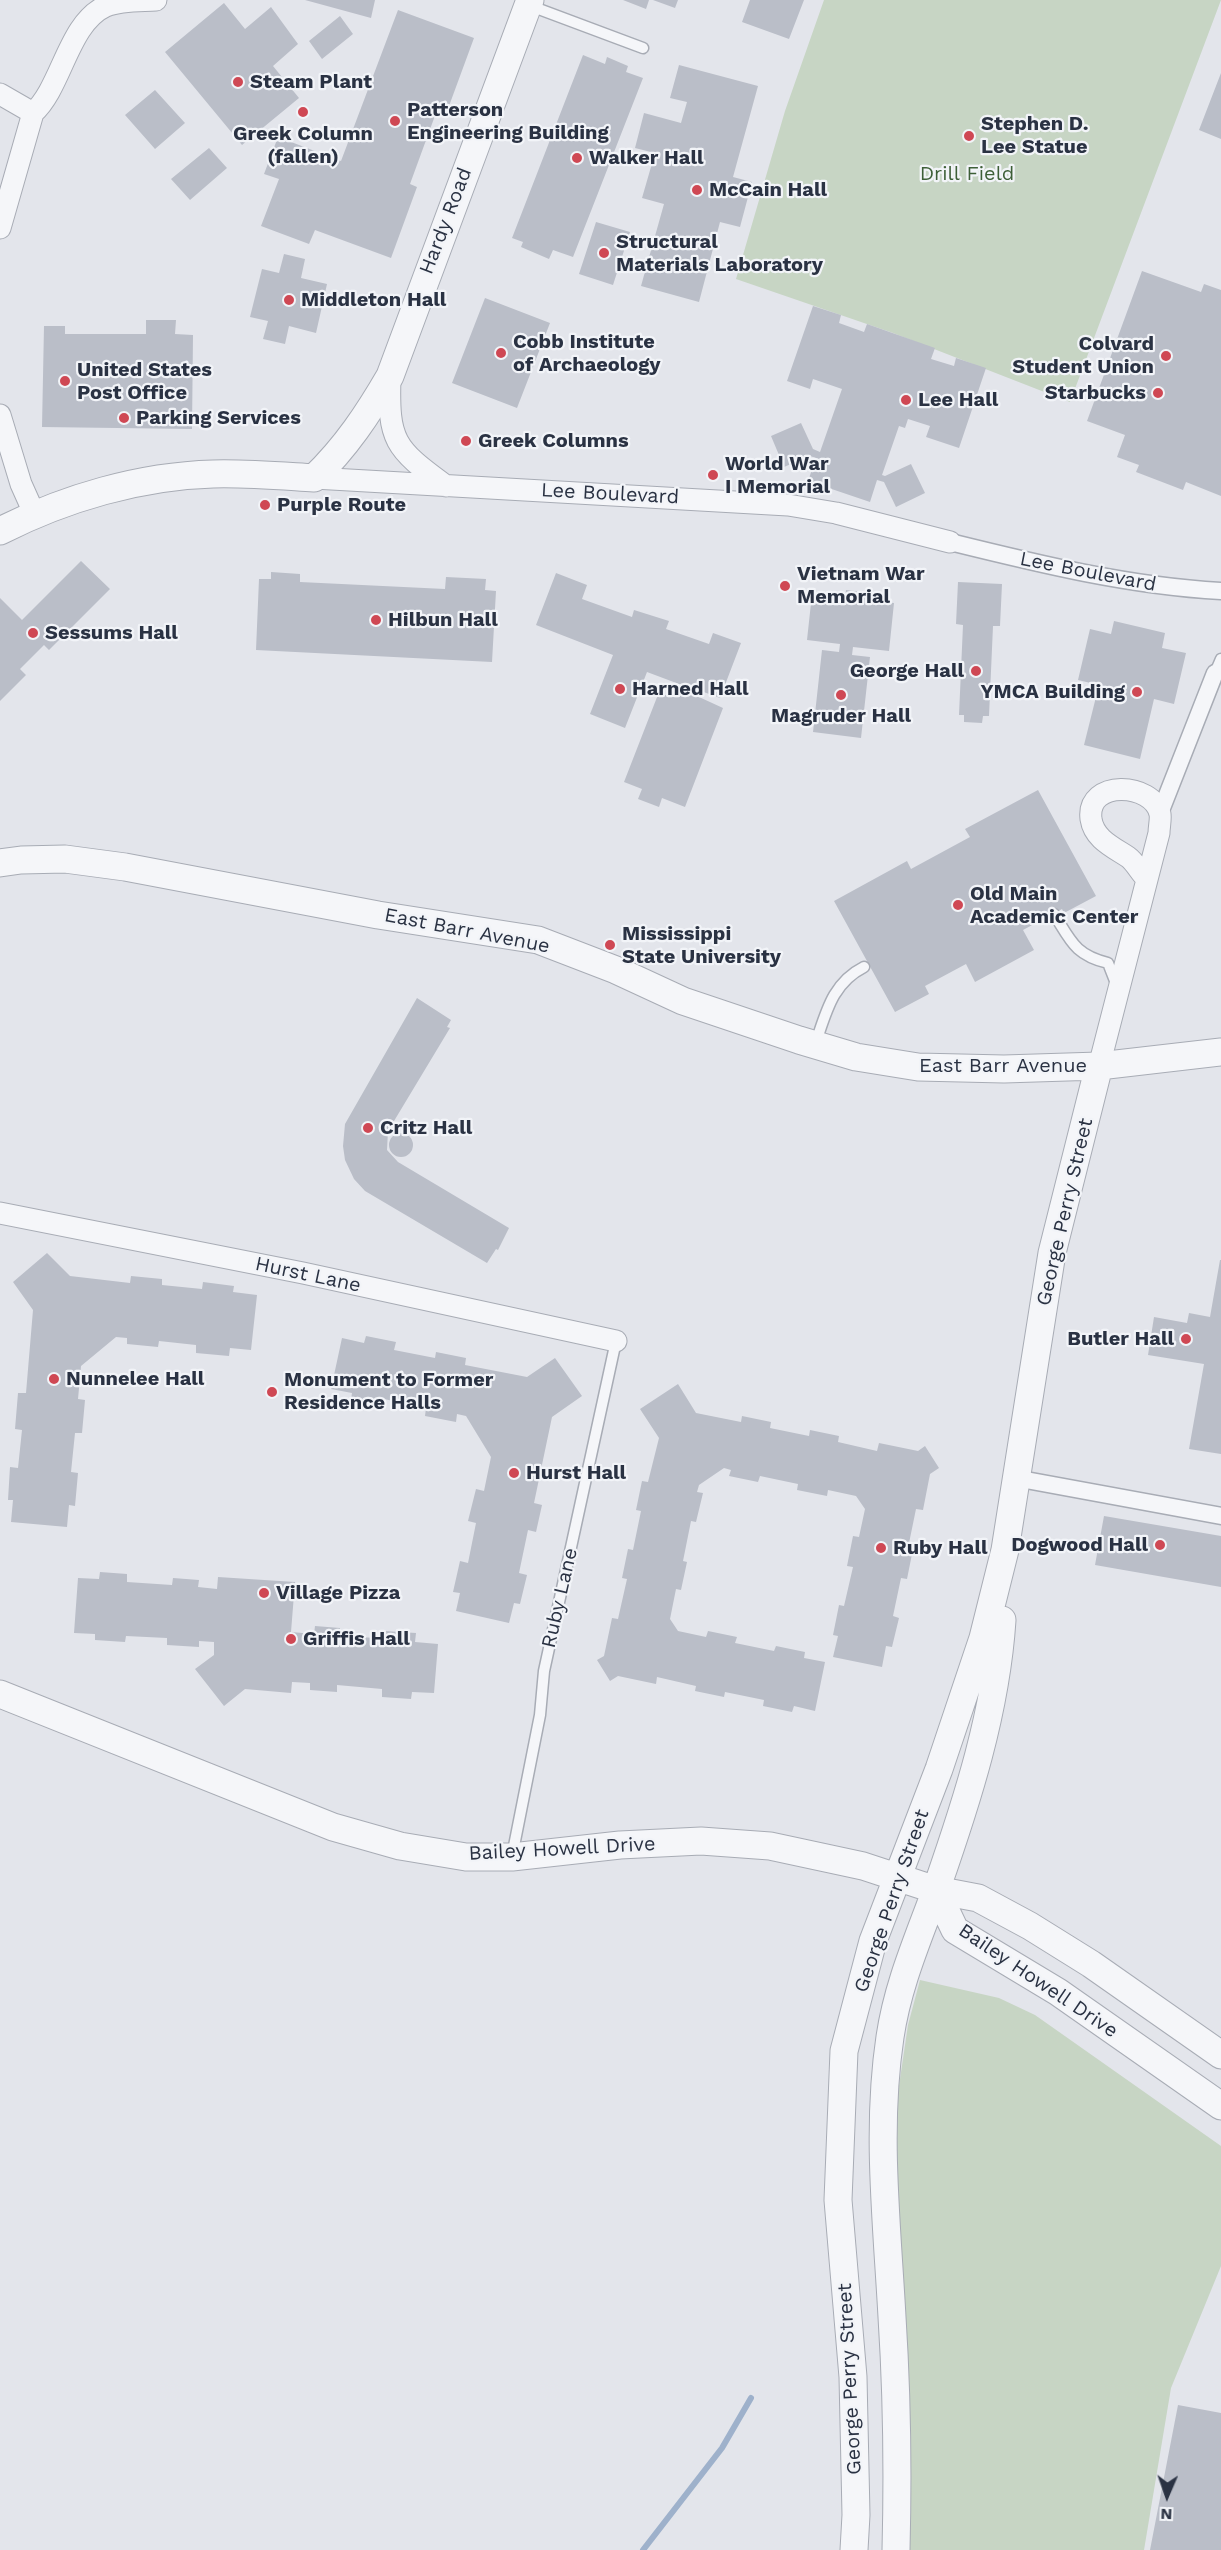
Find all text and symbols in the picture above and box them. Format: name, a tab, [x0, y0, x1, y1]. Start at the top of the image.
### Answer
place label: Steam Plant	[250, 70, 372, 94]
marker: Steam Plant	[231, 75, 245, 89]
place label: Patterson Engineering Building	[407, 98, 609, 145]
marker: Greek Column (fallen)	[296, 105, 310, 119]
place label: Stephen D. Lee Statue	[981, 112, 1088, 159]
marker: Patterson Engineering Building	[388, 114, 402, 128]
place label: Greek Column (fallen)	[233, 122, 373, 169]
marker: Stephen D. Lee Statue	[962, 129, 976, 143]
place label: Walker Hall	[589, 146, 704, 170]
marker: Walker Hall	[570, 151, 584, 165]
park label: Drill Field	[920, 162, 1014, 186]
street label: Hardy Road	[415, 164, 477, 278]
place label: McCain Hall	[709, 178, 827, 202]
marker: McCain Hall	[690, 183, 704, 197]
place label: Structural Materials Laboratory	[616, 230, 823, 277]
marker: Structural Materials Laboratory	[597, 246, 611, 260]
place label: Middleton Hall	[301, 288, 446, 312]
marker: Middleton Hall	[282, 293, 296, 307]
place label: Cobb Institute of Archaeology	[513, 330, 661, 377]
place label: Colvard Student Union	[1012, 332, 1154, 379]
marker: Cobb Institute of Archaeology	[494, 346, 508, 360]
marker: Colvard Student Union	[1159, 349, 1173, 363]
place label: United States Post Office	[77, 358, 212, 405]
marker: United States Post Office	[58, 374, 72, 388]
place label: Starbucks	[1045, 381, 1146, 405]
marker: Starbucks	[1151, 386, 1165, 400]
place label: Lee Hall	[918, 388, 998, 412]
marker: Lee Hall	[899, 393, 913, 407]
place label: Parking Services	[136, 406, 301, 430]
marker: Parking Services	[117, 411, 131, 425]
place label: Greek Columns	[478, 429, 629, 453]
marker: Greek Columns	[459, 434, 473, 448]
place label: World War I Memorial	[725, 452, 830, 499]
marker: World War I Memorial	[706, 468, 720, 482]
street label: Lee Boulevard	[540, 478, 680, 510]
place label: Purple Route	[277, 493, 406, 517]
marker: Purple Route	[258, 498, 272, 512]
street label: Lee Boulevard	[1018, 547, 1158, 597]
place label: Vietnam War Memorial	[797, 562, 925, 609]
marker: Vietnam War Memorial	[778, 579, 792, 593]
place label: Hilbun Hall	[388, 608, 498, 632]
marker: Hilbun Hall	[369, 613, 383, 627]
place label: Sessums Hall	[45, 621, 178, 645]
marker: Sessums Hall	[26, 626, 40, 640]
place label: George Hall	[850, 659, 964, 683]
marker: George Hall	[969, 664, 983, 678]
place label: Harned Hall	[632, 677, 749, 701]
place label: YMCA Building	[981, 680, 1125, 704]
marker: Harned Hall	[613, 682, 627, 696]
marker: YMCA Building	[1130, 685, 1144, 699]
marker: Magruder Hall	[834, 688, 848, 702]
place label: Magruder Hall	[771, 704, 911, 728]
place label: Old Main Academic Center	[970, 882, 1138, 929]
marker: Old Main Academic Center	[951, 898, 965, 912]
street label: East Barr Avenue	[382, 903, 552, 959]
place label: Mississippi State University	[622, 922, 781, 969]
marker: Mississippi State University	[603, 938, 617, 952]
street label: East Barr Avenue	[919, 1054, 1087, 1078]
place label: Critz Hall	[380, 1116, 472, 1140]
street label: George Perry Street	[1032, 1116, 1098, 1308]
marker: Critz Hall	[361, 1121, 375, 1135]
street label: Hurst Lane	[253, 1252, 363, 1298]
place label: Butler Hall	[1067, 1327, 1174, 1351]
marker: Butler Hall	[1179, 1332, 1193, 1346]
place label: Nunnelee Hall	[66, 1367, 204, 1391]
place label: Monument to Former Residence Halls	[284, 1368, 493, 1415]
marker: Nunnelee Hall	[47, 1372, 61, 1386]
marker: Monument to Former Residence Halls	[265, 1385, 279, 1399]
place label: Hurst Hall	[526, 1461, 626, 1485]
marker: Hurst Hall	[507, 1466, 521, 1480]
place label: Dogwood Hall	[1011, 1533, 1148, 1557]
place label: Ruby Hall	[893, 1536, 987, 1560]
marker: Dogwood Hall	[1153, 1538, 1167, 1552]
marker: Ruby Hall	[874, 1541, 888, 1555]
street label: Ruby Lane	[537, 1546, 583, 1650]
place label: Village Pizza	[276, 1581, 400, 1605]
marker: Village Pizza	[257, 1586, 271, 1600]
place label: Griffis Hall	[303, 1627, 410, 1651]
marker: Griffis Hall	[284, 1632, 298, 1646]
street label: George Perry Street	[849, 1806, 935, 1996]
street label: Bailey Howell Drive	[468, 1832, 656, 1866]
street label: Bailey Howell Drive	[954, 1919, 1122, 2043]
street label: George Perry Street	[833, 2283, 867, 2475]
north arrow	[1137, 2466, 1197, 2526]
text: N	[1160, 2505, 1173, 2524]

